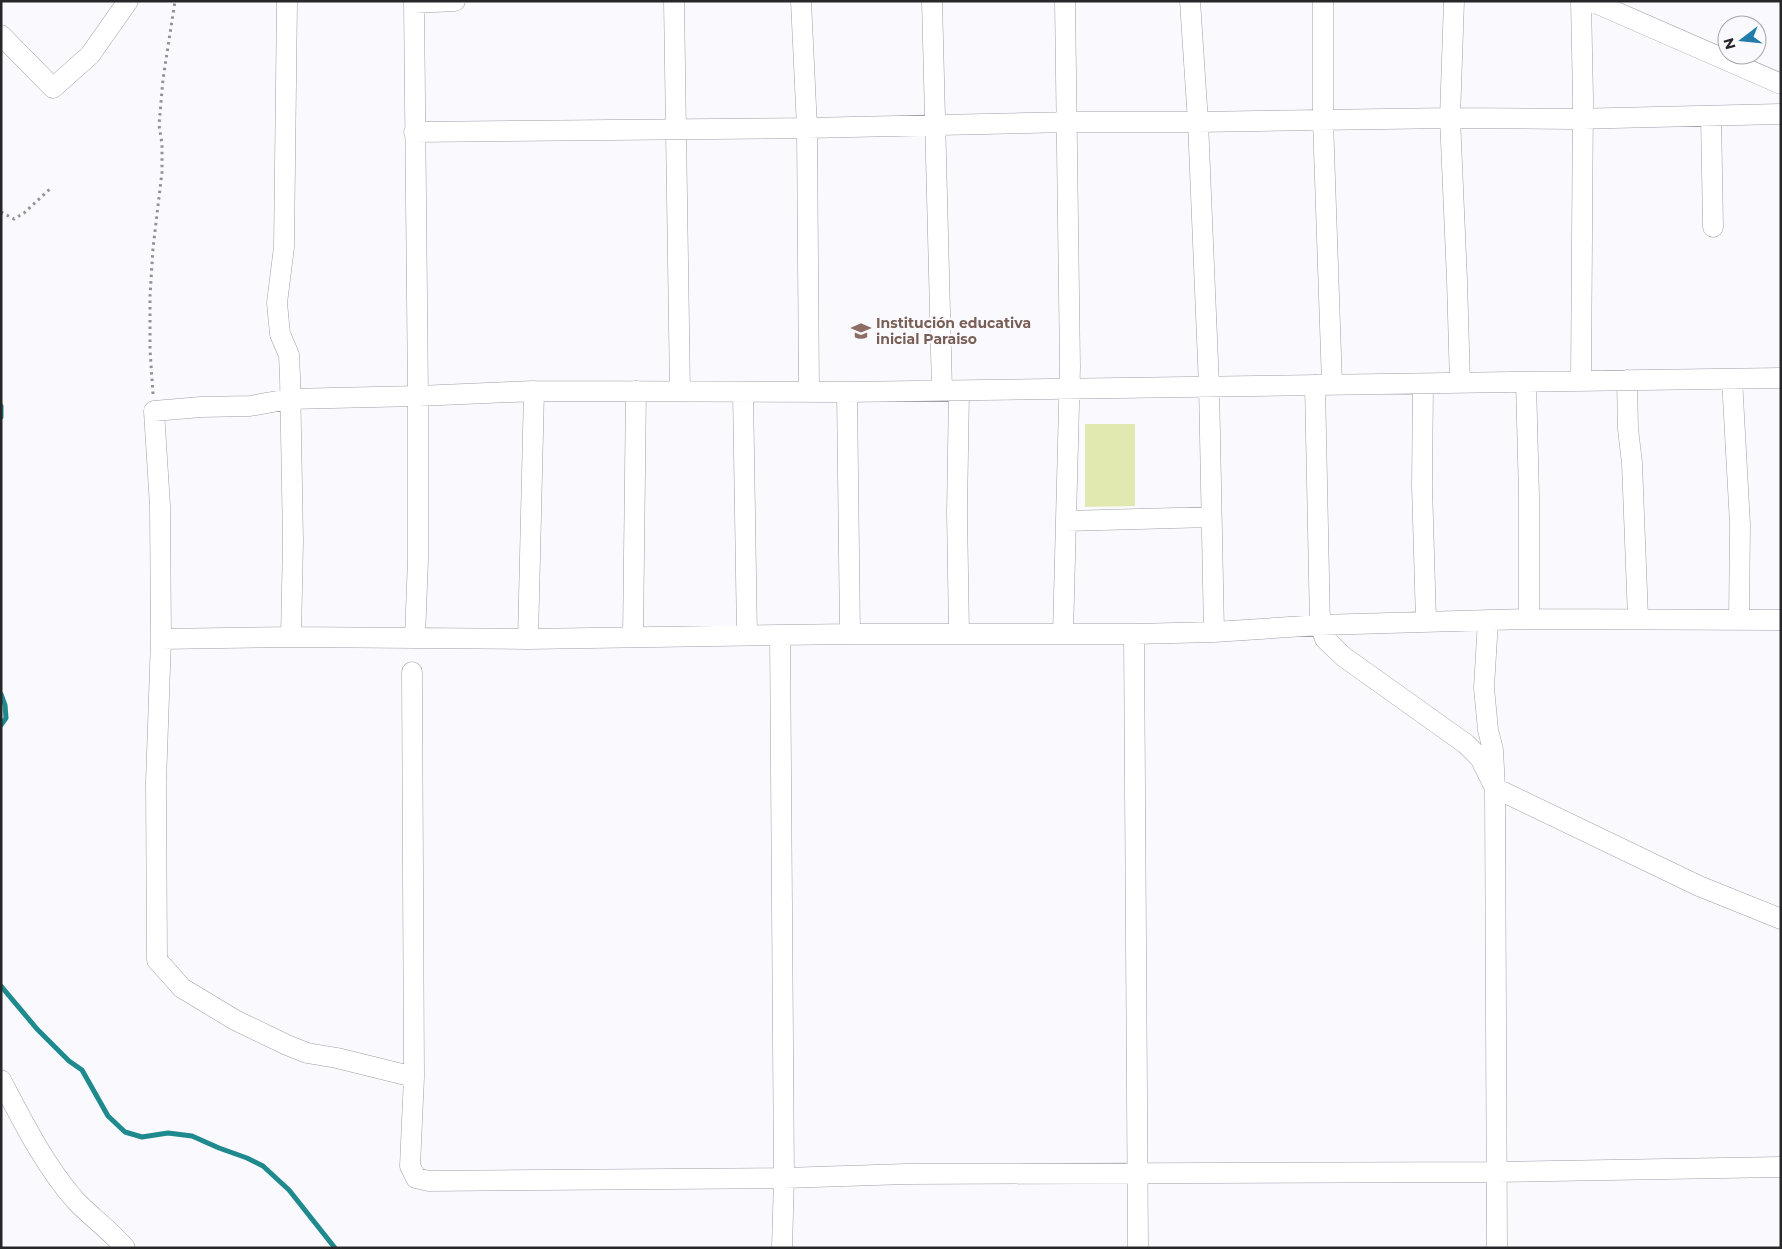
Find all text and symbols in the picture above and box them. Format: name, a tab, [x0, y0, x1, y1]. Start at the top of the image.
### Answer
north arrow	[1717, 15, 1767, 65]
text: N	[1719, 36, 1740, 52]
place label: Institución educativa inicial Paraiso	[876, 314, 1031, 348]
school or university icon: Institución educativa inicial Paraiso	[850, 320, 872, 342]

